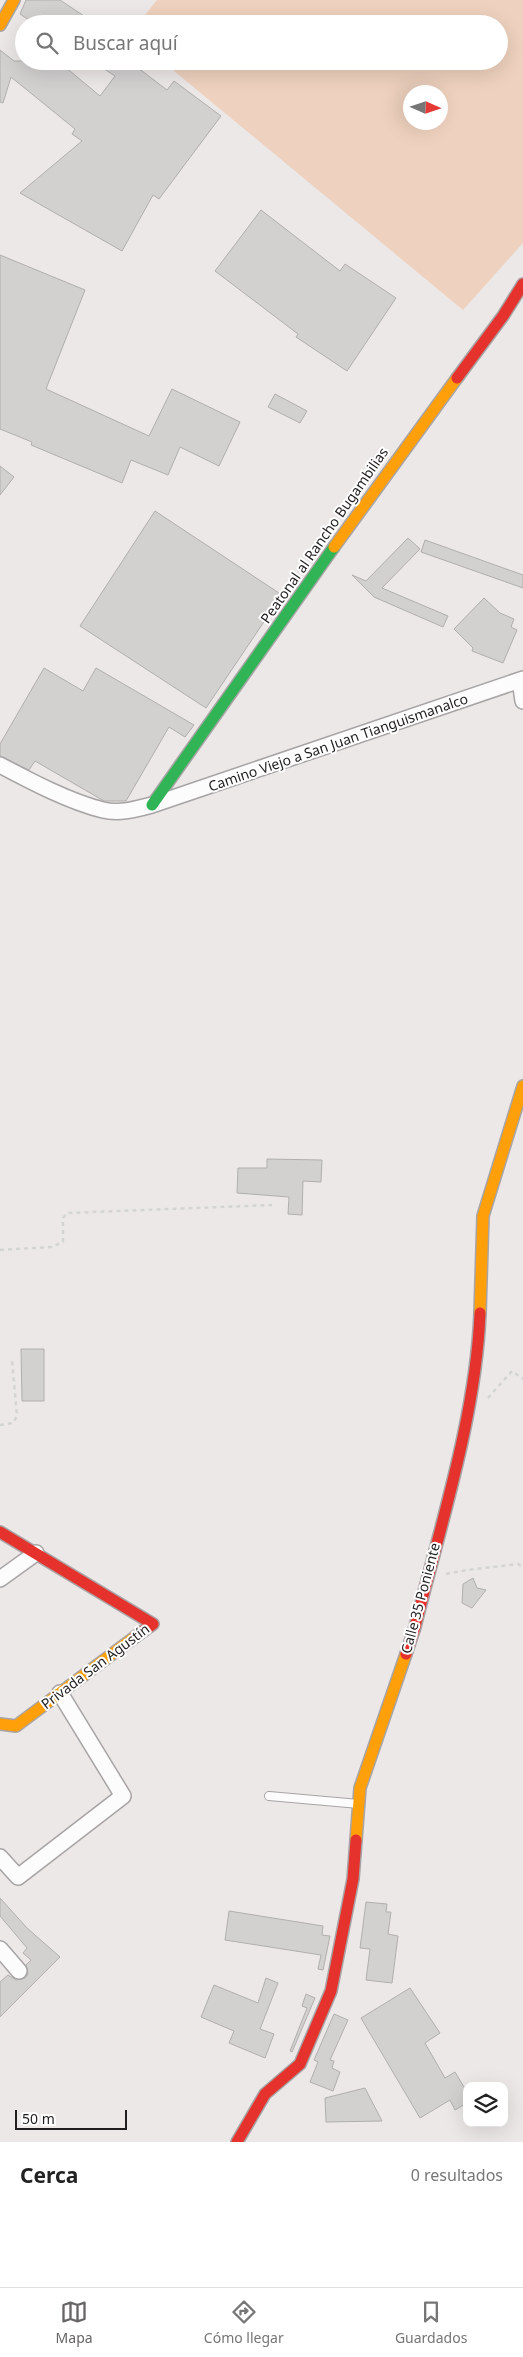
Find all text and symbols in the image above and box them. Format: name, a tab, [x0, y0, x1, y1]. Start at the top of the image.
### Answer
search box	[15, 15, 508, 70]
icon: search	[33, 29, 61, 57]
text: Buscar aquí	[73, 30, 178, 56]
north arrow	[403, 85, 448, 130]
street label: Peatonal al Rancho Bugambilias	[256, 443, 392, 627]
street label: Camino Viejo a San Juan Tianguismanalco	[206, 688, 470, 796]
street label: Calle 35 Poniente	[396, 1540, 444, 1655]
street label: Privada San Agustín	[37, 1619, 153, 1713]
map controls	[463, 2082, 508, 2127]
button: layers	[463, 2082, 508, 2127]
scale bar	[15, 2107, 128, 2130]
text: 50 m	[22, 2109, 55, 2128]
text: Cerca	[20, 2161, 78, 2189]
text: 0 resultados	[411, 2164, 503, 2186]
tab: Mapa	[56, 2298, 93, 2347]
tab: Cómo llegar	[204, 2298, 284, 2347]
tab: Guardados	[395, 2298, 467, 2347]

